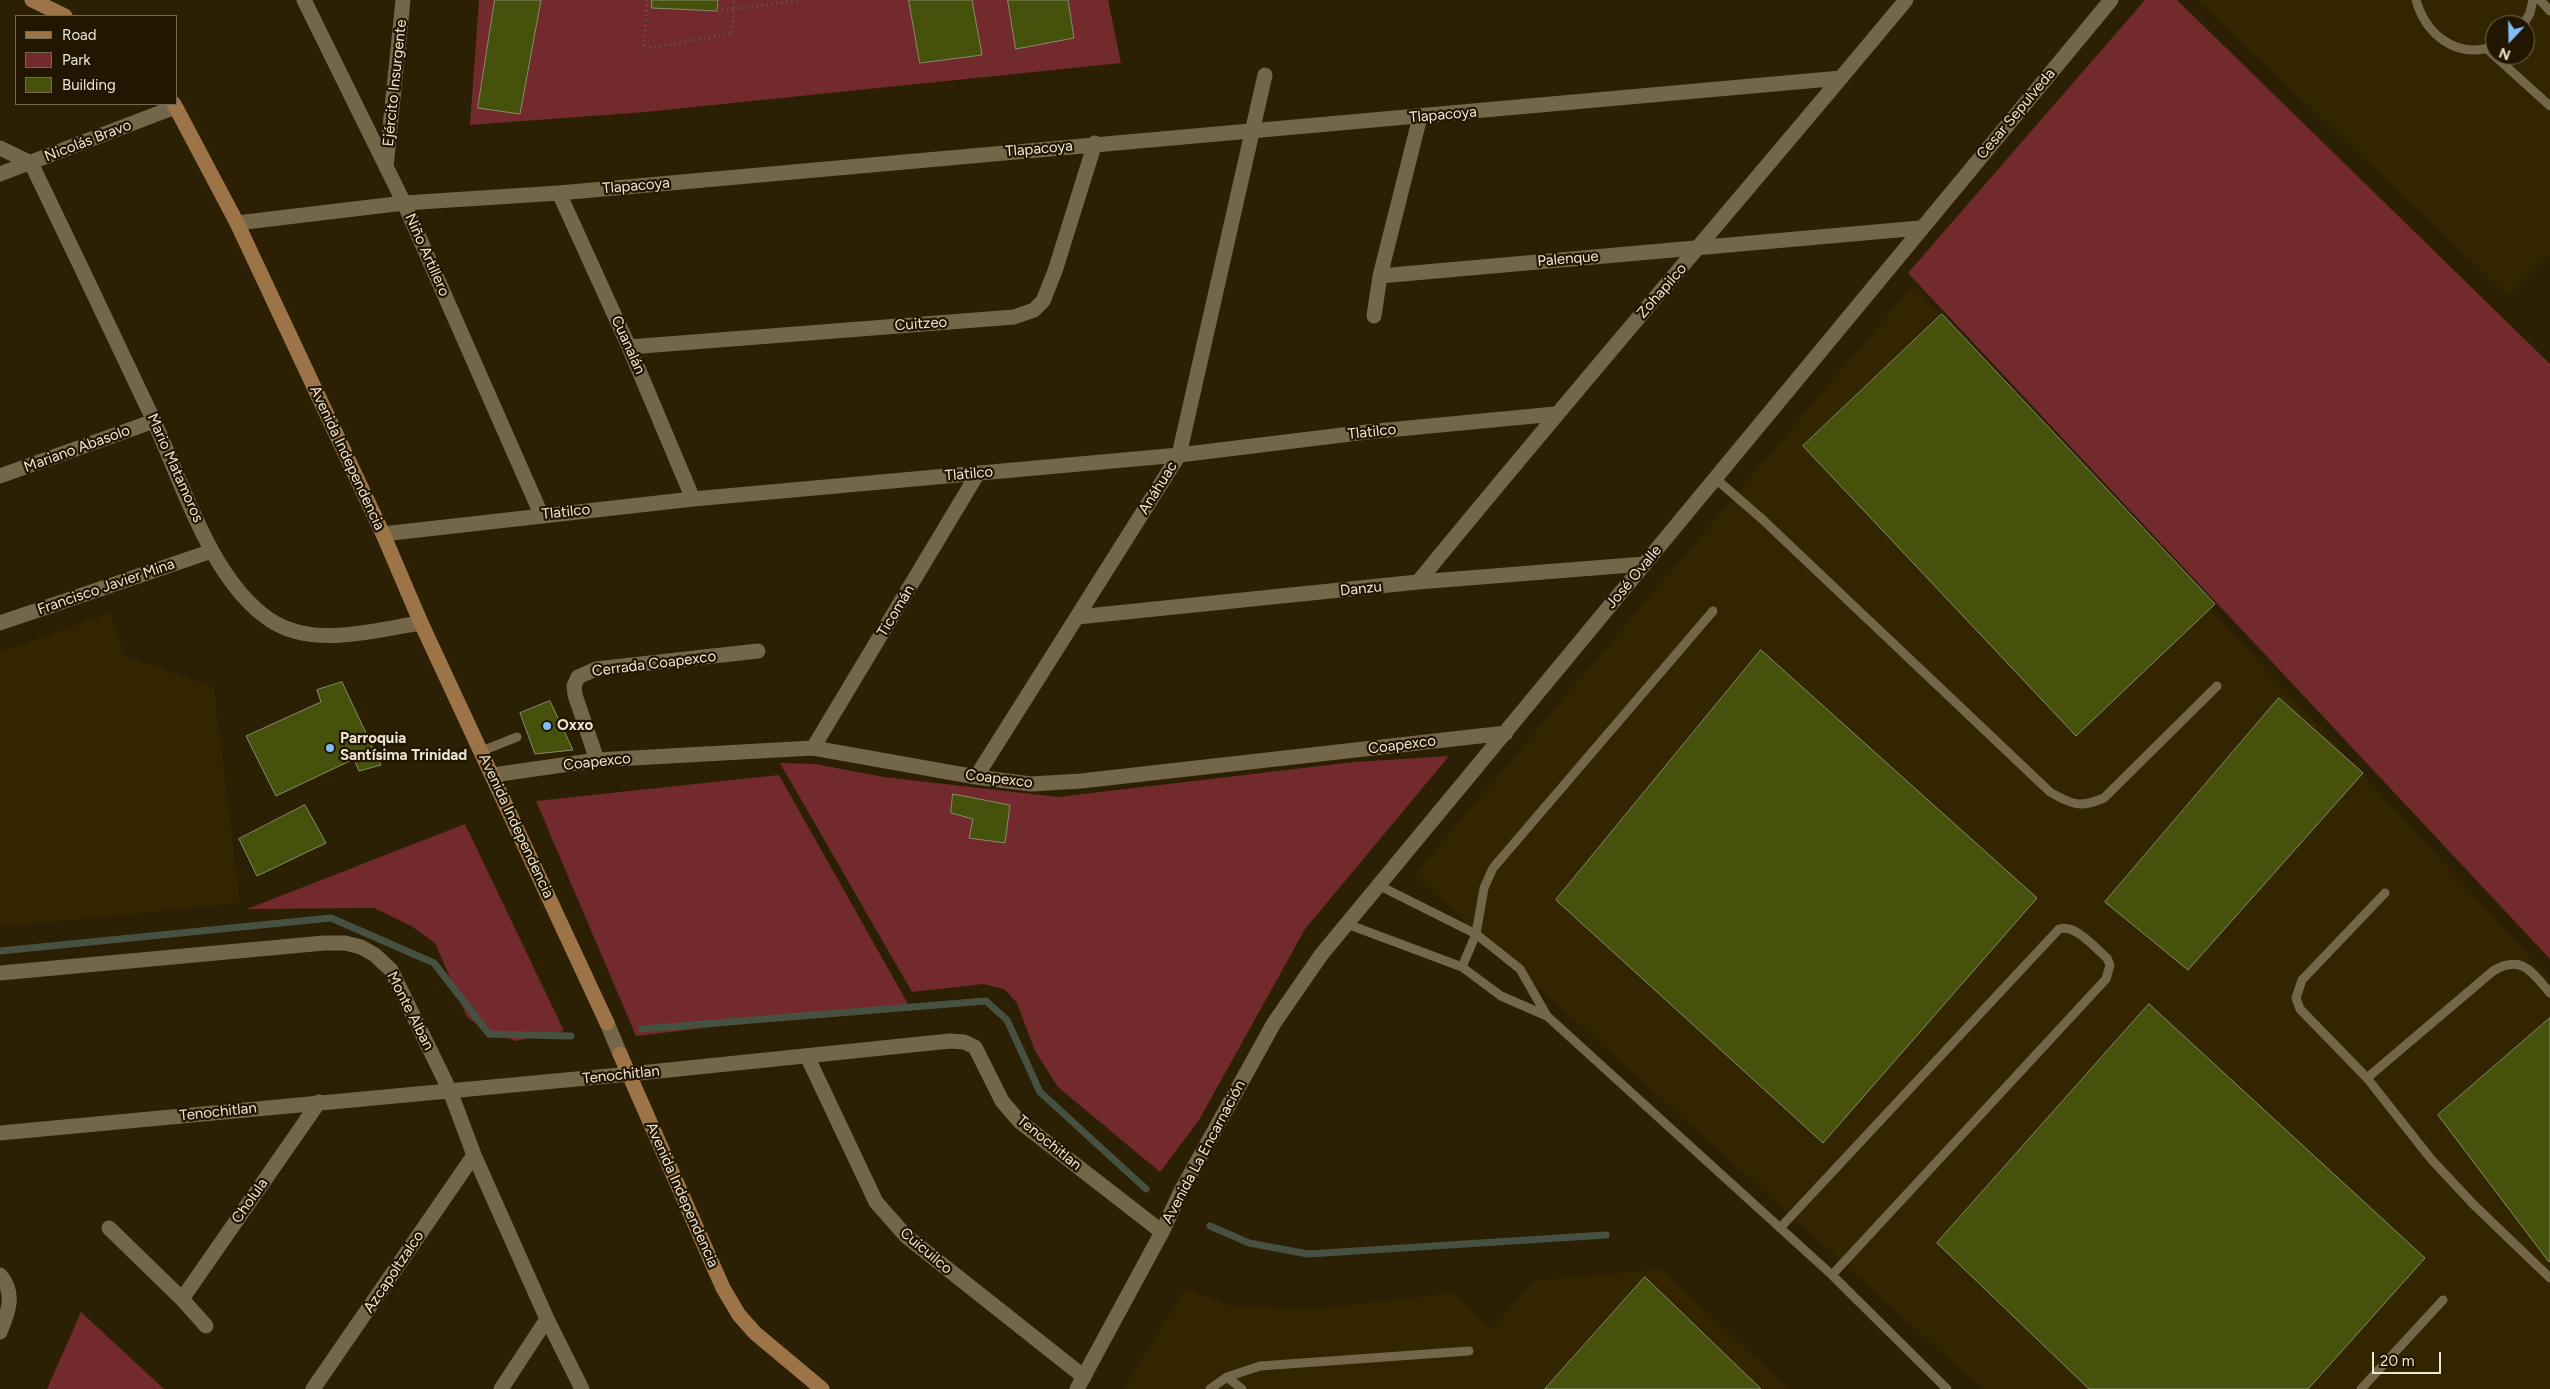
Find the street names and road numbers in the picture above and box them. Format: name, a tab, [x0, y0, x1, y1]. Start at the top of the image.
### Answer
street label: Ejército Insurgente	[379, 18, 411, 148]
street label: Cesar Sepulveda	[1973, 65, 2059, 163]
street label: Tlapacoya	[1408, 103, 1478, 127]
street label: Nicolás Bravo	[42, 116, 134, 166]
street label: Tlapacoya	[1004, 137, 1074, 161]
street label: Tlapacoya	[601, 174, 671, 198]
street label: Niño Artillero	[401, 211, 453, 299]
street label: Palenque	[1537, 247, 1599, 271]
street label: Zohapilco	[1633, 260, 1691, 322]
street label: Cuanalán	[607, 313, 649, 377]
street label: Cuitzeo	[894, 313, 948, 335]
street label: Avenida Independencia	[306, 383, 388, 533]
street label: Mario Matamoros	[143, 411, 207, 525]
street label: Mariano Abasolo	[21, 421, 133, 477]
street label: Tlatilco	[1347, 421, 1397, 443]
street label: Anáhuac	[1135, 458, 1181, 518]
street label: Tlatilco	[944, 463, 994, 485]
street label: Tlatilco	[541, 501, 591, 523]
street label: José Ovalle	[1602, 542, 1666, 612]
street label: Francisco Javier Mina	[35, 555, 177, 619]
street label: Danzu	[1339, 578, 1383, 600]
street label: Ticomán	[874, 582, 918, 640]
street label: Cerrada Coapexco	[591, 647, 717, 681]
street label: Coapexco	[1367, 732, 1437, 758]
street label: Coapexco	[562, 749, 632, 775]
street label: Avenida Independencia	[475, 751, 557, 901]
street label: Coapexco	[964, 766, 1034, 792]
street label: Monte Alban	[383, 969, 437, 1053]
street label: Tenochitlan	[581, 1062, 661, 1088]
street label: Avenida La Encarnación	[1159, 1077, 1249, 1227]
street label: Tenochitlan	[178, 1099, 258, 1125]
street label: Tenochitlan	[1013, 1112, 1085, 1174]
street label: Avenida Independencia	[642, 1120, 722, 1270]
street label: Cholula	[228, 1175, 272, 1227]
street label: Cuicuilco	[896, 1224, 956, 1278]
street label: Azcapoltzalco	[360, 1228, 428, 1316]

